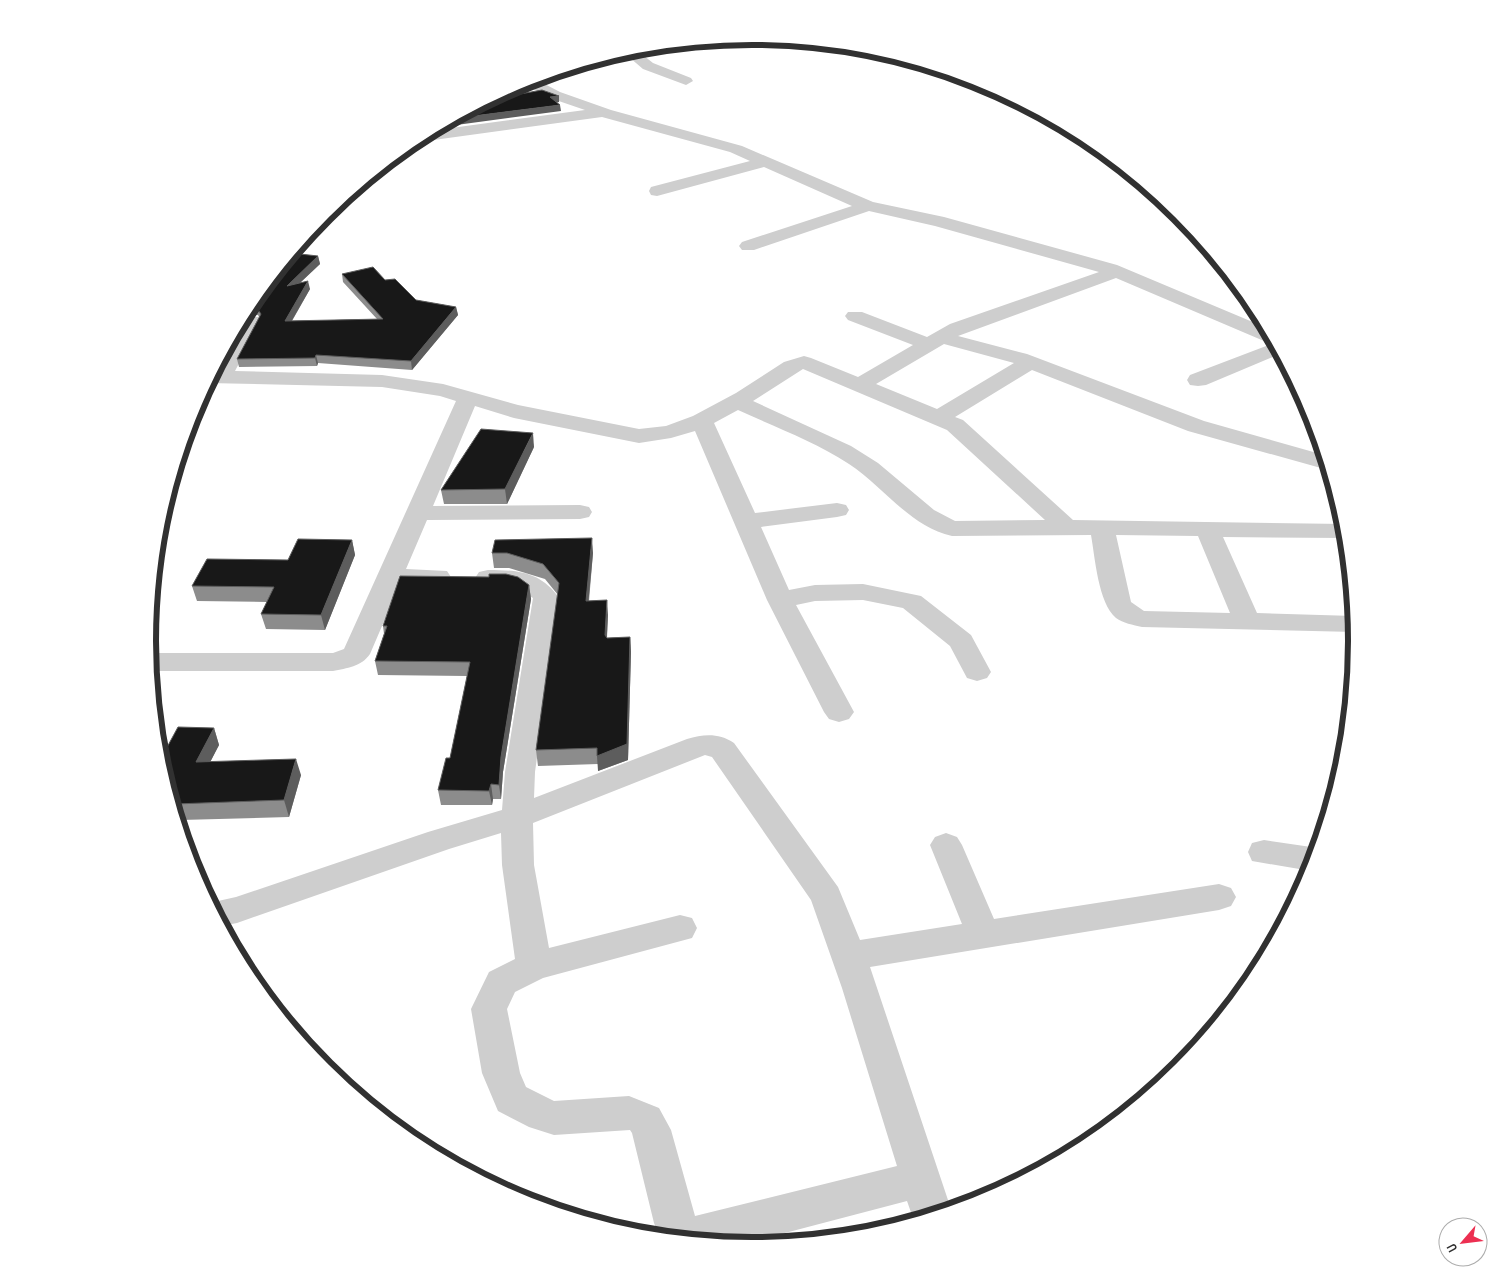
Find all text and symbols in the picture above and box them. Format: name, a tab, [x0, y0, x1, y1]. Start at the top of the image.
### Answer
north arrow	[1438, 1217, 1488, 1267]
text: U	[1443, 1241, 1461, 1255]

